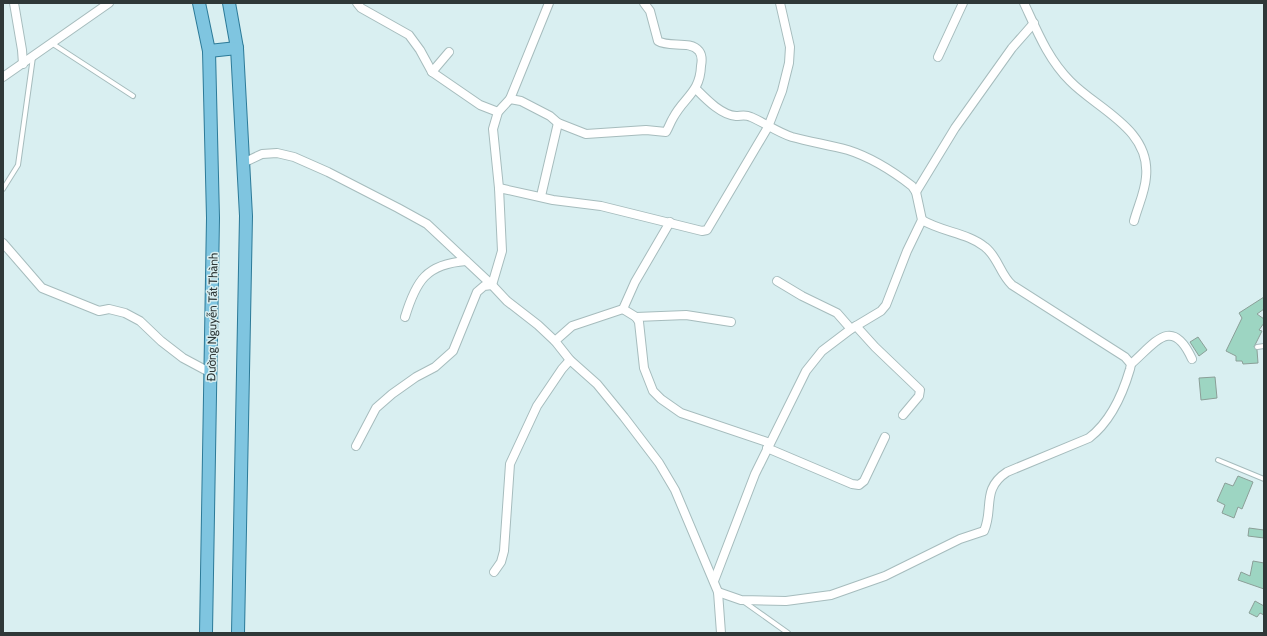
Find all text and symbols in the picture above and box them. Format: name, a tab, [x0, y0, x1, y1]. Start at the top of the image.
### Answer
street label: Đường Nguyễn Tất Thành	[203, 252, 221, 382]

